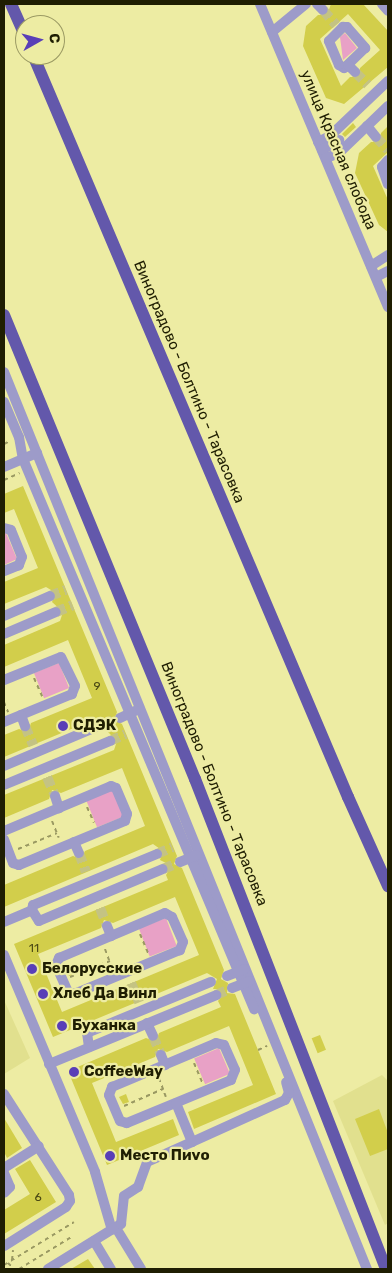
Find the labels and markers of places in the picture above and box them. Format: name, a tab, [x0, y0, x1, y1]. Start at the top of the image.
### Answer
place label: СДЭК	[73, 717, 116, 735]
marker: СДЭК	[57, 720, 69, 732]
place label: Белорусские	[42, 960, 142, 978]
marker: Белорусские	[26, 963, 38, 975]
place label: Хлеб Да Винл	[53, 985, 157, 1003]
marker: Хлеб Да Винл	[37, 988, 49, 1000]
place label: Буханка	[72, 1017, 136, 1035]
marker: Буханка	[56, 1020, 68, 1032]
place label: CoffeeWay	[84, 1063, 163, 1081]
marker: CoffeeWay	[68, 1066, 80, 1078]
place label: Место Пиvо	[120, 1147, 210, 1165]
marker: Место Пиvо	[104, 1150, 116, 1162]

